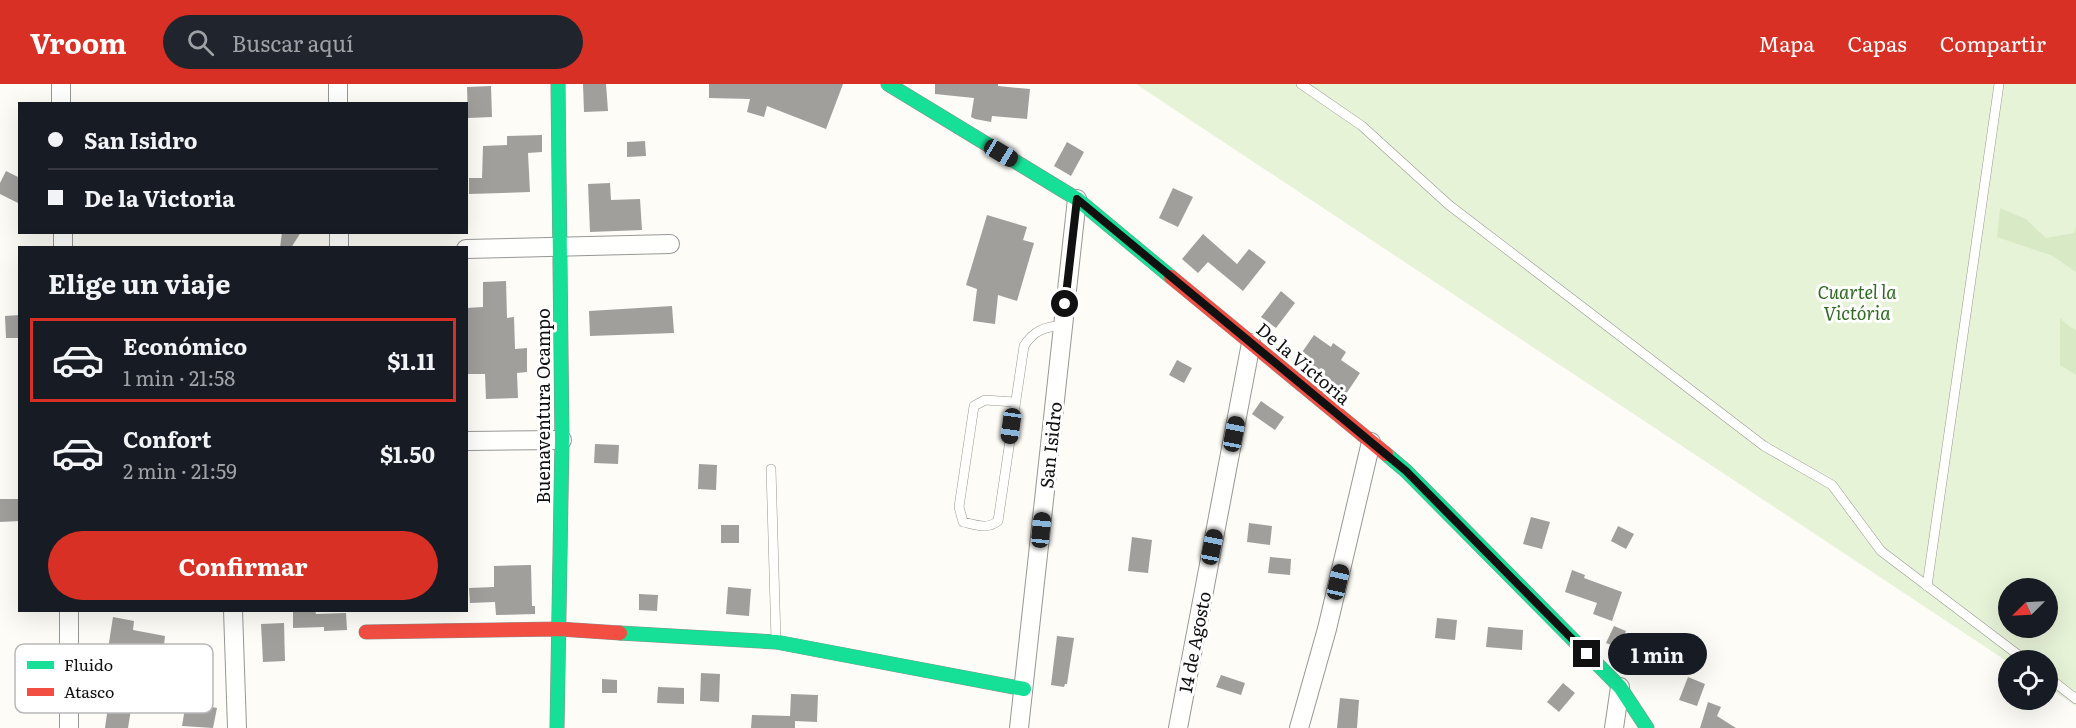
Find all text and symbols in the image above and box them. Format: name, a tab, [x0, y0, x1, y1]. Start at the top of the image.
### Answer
search box	[163, 15, 583, 69]
text: Vroom	[30, 21, 127, 63]
icon: search	[184, 26, 217, 59]
text: Buscar aquí	[232, 26, 354, 59]
text: Mapa	[1758, 27, 1815, 58]
text: Capas	[1848, 27, 1907, 58]
text: Compartir	[1940, 27, 2046, 58]
text: San Isidro	[84, 123, 197, 156]
car	[981, 136, 1021, 170]
text: De la Victoria	[84, 181, 235, 214]
text: Elige un viaje	[48, 262, 231, 302]
park label: Cuartel la Victória	[1818, 278, 1897, 326]
route start	[1051, 290, 1078, 317]
street label: Buenaventura Ocampo	[529, 308, 556, 504]
street label: De la Victoria	[1251, 315, 1357, 411]
text: Económico	[123, 329, 247, 362]
icon: car	[51, 333, 105, 387]
text: $1.11	[387, 344, 435, 377]
text: 1 min · 21:58	[123, 362, 235, 392]
street label: San Isidro	[1032, 400, 1068, 490]
car	[1000, 407, 1022, 445]
car	[1222, 415, 1246, 453]
text: Confort	[123, 422, 211, 455]
icon: car	[51, 426, 105, 480]
text: $1.50	[380, 437, 435, 470]
text: 2 min · 21:59	[123, 455, 237, 485]
car	[1030, 511, 1052, 549]
car	[1200, 528, 1224, 566]
button: Confirmar	[48, 531, 438, 600]
car	[1325, 562, 1351, 602]
north arrow	[1998, 578, 2058, 638]
map controls	[1998, 578, 2058, 710]
street label: 14 de Agosto	[1171, 589, 1217, 695]
callout: 1 min	[1608, 633, 1707, 675]
text: 1 min	[1631, 639, 1684, 669]
route end	[1573, 640, 1600, 667]
legend	[15, 644, 213, 713]
button: locate	[1998, 650, 2058, 710]
text: Fluido	[64, 652, 113, 676]
text: Atasco	[64, 679, 114, 703]

